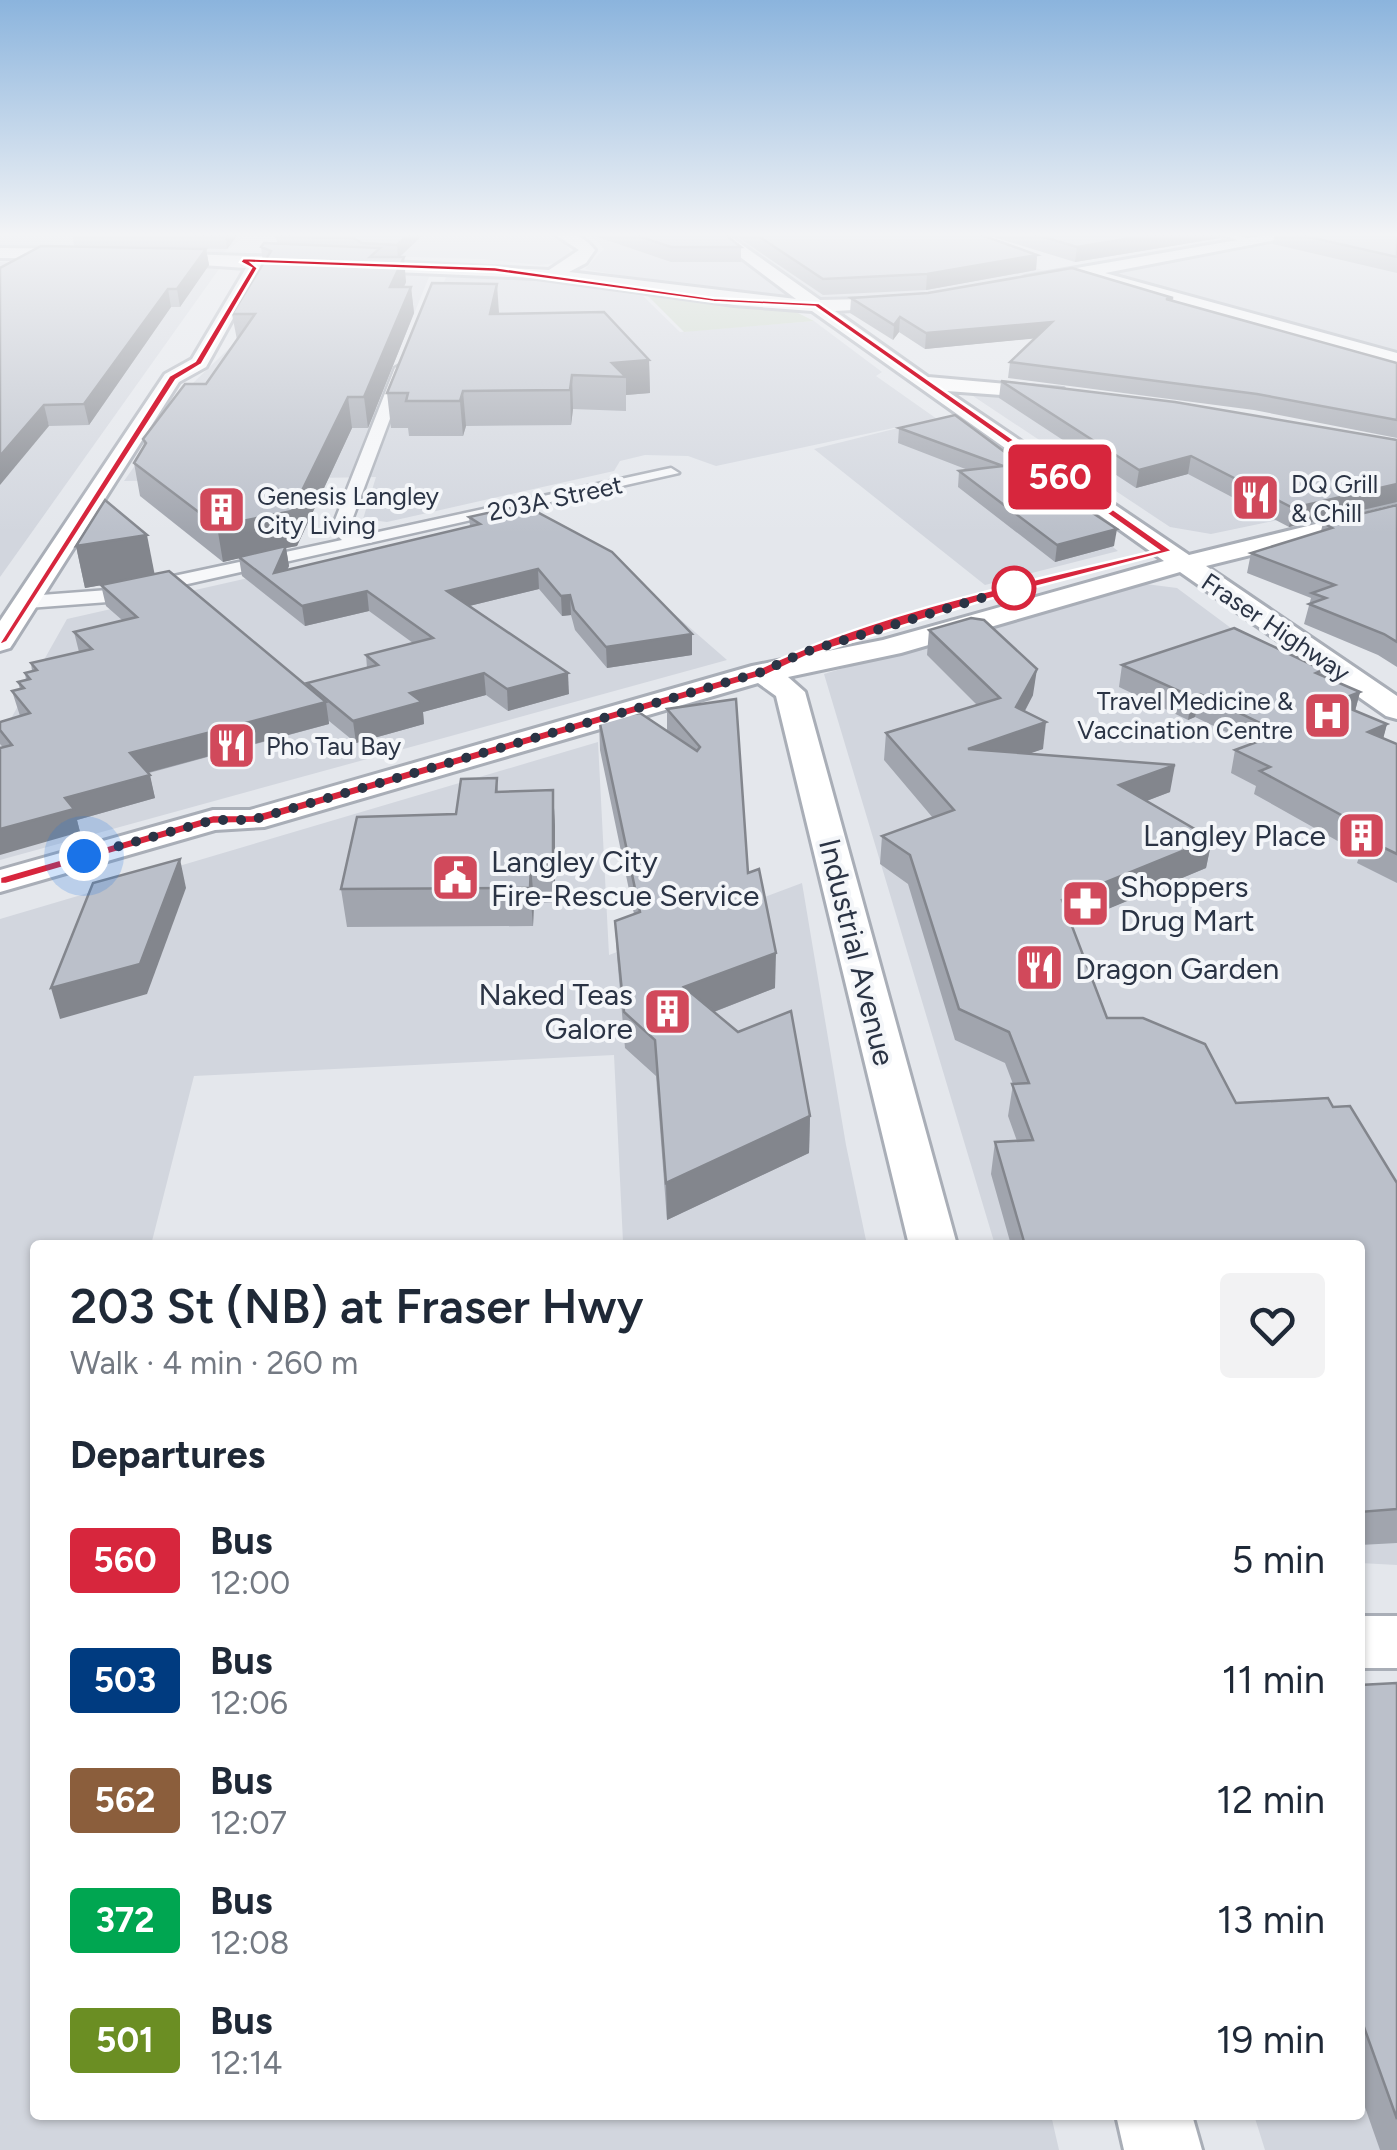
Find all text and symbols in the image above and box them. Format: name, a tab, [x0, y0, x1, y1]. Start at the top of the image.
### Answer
line badge: 560	[1002, 444, 1118, 510]
text: 560	[1028, 456, 1092, 498]
street label: 203A Street	[485, 469, 625, 527]
place label: DQ Grill & Chill	[1291, 469, 1378, 528]
restaurant icon: DQ Grill & Chill	[1230, 472, 1282, 524]
place label: Genesis Langley City Living	[257, 481, 439, 540]
building icon: Genesis Langley City Living	[196, 484, 248, 536]
street label: Fraser Highway	[1196, 566, 1356, 688]
unlabelled marker	[993, 567, 1035, 609]
place label: Travel Medicine & Vaccination Centre	[1077, 686, 1293, 745]
hospital icon: Travel Medicine & Vaccination Centre	[1302, 689, 1354, 741]
restaurant icon: Pho Tau Bay	[205, 720, 257, 772]
place label: Pho Tau Bay	[266, 731, 401, 761]
building icon: Langley Place	[1335, 809, 1387, 861]
place label: Langley Place	[1143, 817, 1326, 854]
your location	[59, 831, 109, 881]
street label: Industrial Avenue	[811, 835, 903, 1069]
place label: Langley City Fire-Rescue Service	[491, 843, 759, 914]
public building icon: Langley City Fire-Rescue Service	[430, 852, 482, 904]
place label: Shoppers Drug Mart	[1120, 868, 1255, 939]
pharmacy icon: Shoppers Drug Mart	[1059, 877, 1111, 929]
restaurant icon: Dragon Garden	[1014, 942, 1066, 994]
place label: Dragon Garden	[1075, 950, 1279, 987]
place label: Naked Teas Galore	[479, 976, 633, 1047]
building icon: Naked Teas Galore	[642, 985, 694, 1037]
button: heart	[1220, 1273, 1325, 1378]
text: 203 St (NB) at Fraser Hwy	[70, 1277, 643, 1335]
text: Walk · 4 min · 260 m	[70, 1344, 358, 1382]
text: Departures	[70, 1432, 265, 1478]
text: Bus	[210, 1518, 273, 1564]
text: 5 min	[1231, 1537, 1325, 1583]
text: 560	[93, 1539, 157, 1581]
text: 12:00	[210, 1564, 290, 1602]
text: Bus	[210, 1638, 273, 1684]
text: 11 min	[1222, 1657, 1325, 1703]
text: 503	[94, 1659, 156, 1701]
text: 12:06	[210, 1684, 288, 1722]
text: Bus	[210, 1758, 273, 1804]
text: 12 min	[1216, 1777, 1325, 1823]
text: 562	[95, 1779, 155, 1821]
text: 12:07	[210, 1804, 287, 1842]
text: Bus	[210, 1878, 273, 1924]
text: 13 min	[1217, 1897, 1325, 1943]
text: 372	[95, 1899, 155, 1941]
text: 12:08	[210, 1924, 289, 1962]
text: Bus	[210, 1998, 273, 2044]
text: 19 min	[1216, 2017, 1325, 2063]
text: 501	[96, 2019, 154, 2061]
text: 12:14	[210, 2044, 282, 2082]

